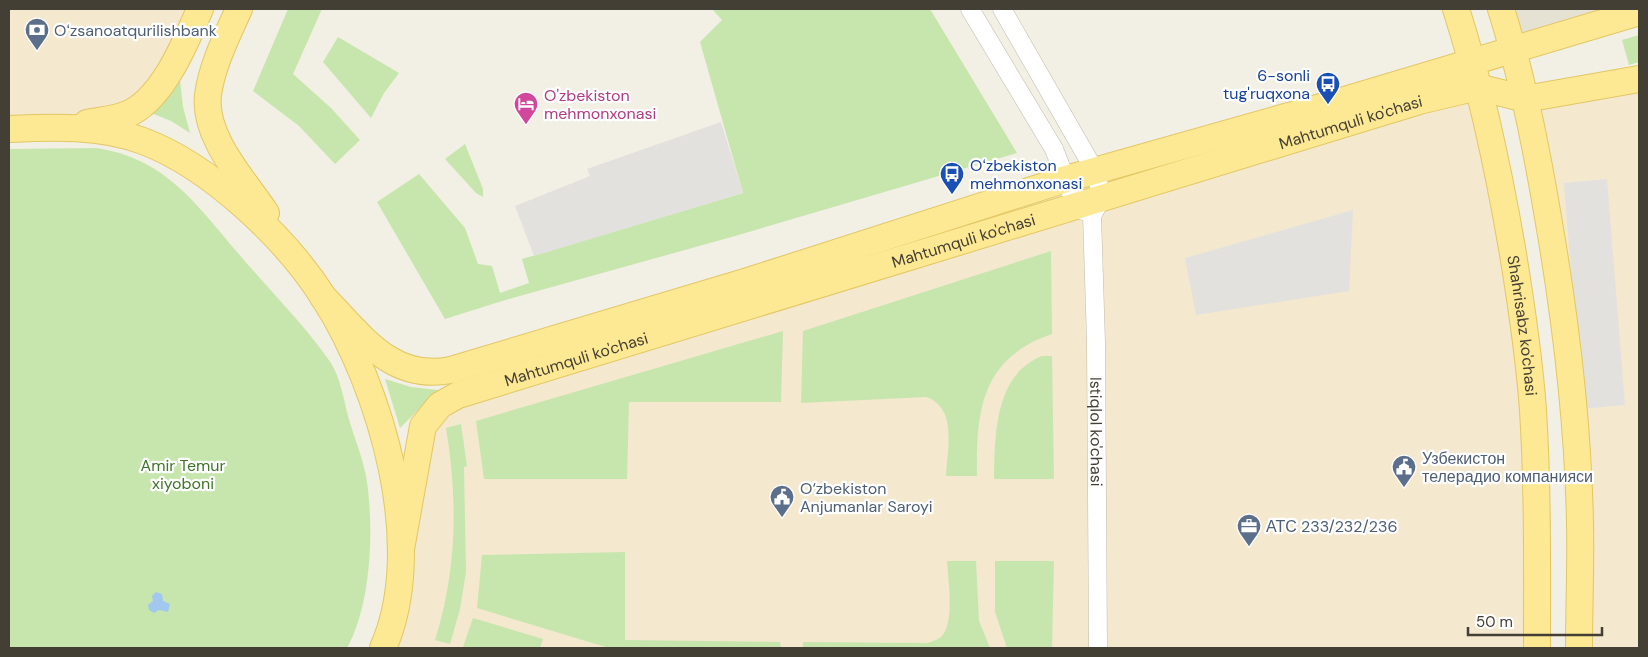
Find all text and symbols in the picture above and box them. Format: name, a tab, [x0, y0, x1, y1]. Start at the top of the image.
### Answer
bank icon: Oʻzsanoatqurilishbank	[24, 17, 50, 51]
place label: Oʻzsanoatqurilishbank	[54, 20, 217, 41]
place label: 6-sonli tug'ruqxona	[1223, 65, 1310, 104]
bus stop icon: 6-sonli tug'ruqxona	[1315, 71, 1341, 105]
place label: O'zbekiston mehmonxonasi	[544, 85, 656, 124]
street label: Mahtumquli ko'chasi	[1276, 90, 1424, 154]
hotel icon: O'zbekiston mehmonxonasi	[513, 91, 539, 125]
place label: Oʻzbekiston mehmonxonasi	[970, 155, 1082, 194]
bus stop icon: Oʻzbekiston mehmonxonasi	[939, 161, 965, 195]
street label: Mahtumquli ko'chasi	[889, 209, 1038, 272]
street label: Shahrisabz ko'chasi	[1503, 254, 1542, 397]
street label: Mahtumquli ko'chasi	[502, 327, 650, 391]
street label: Istiqlol ko'chasi	[1086, 377, 1107, 487]
place label: Узбекистон телерадио компанияси	[1422, 448, 1593, 487]
public building icon: Узбекистон телерадио компанияси	[1391, 454, 1417, 488]
park label: Amir Temur xiyoboni	[141, 455, 226, 494]
place label: O‘zbekiston Anjumanlar Saroyi	[800, 478, 933, 517]
public building icon: O‘zbekiston Anjumanlar Saroyi	[769, 484, 795, 518]
office icon: АТС 233/232/236	[1236, 513, 1262, 547]
place label: АТС 233/232/236	[1266, 516, 1398, 537]
scale bar	[1468, 604, 1602, 636]
text: 50 m	[1476, 612, 1513, 632]

